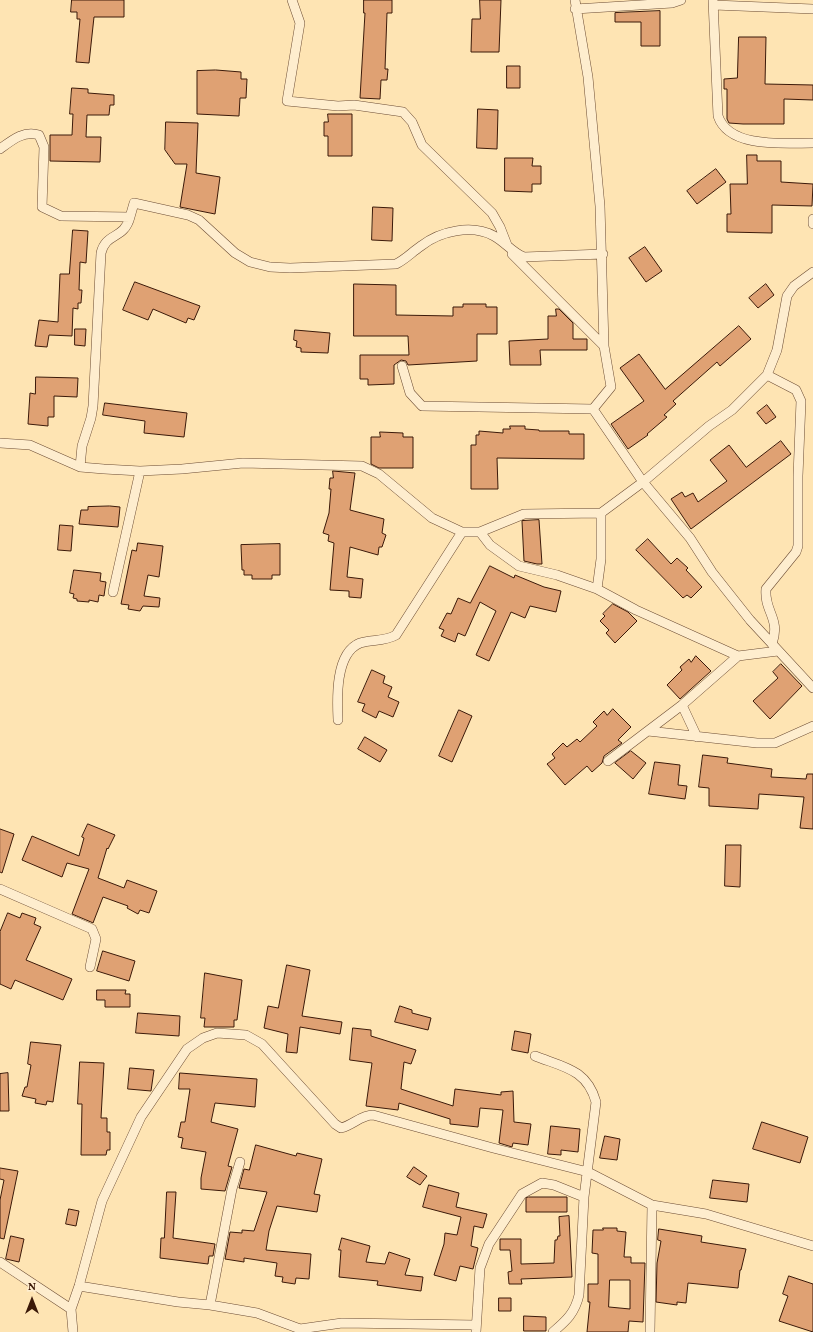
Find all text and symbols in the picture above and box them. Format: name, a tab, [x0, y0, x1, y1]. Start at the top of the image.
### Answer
north arrow	[12, 1280, 52, 1320]
text: N	[28, 1280, 36, 1295]

